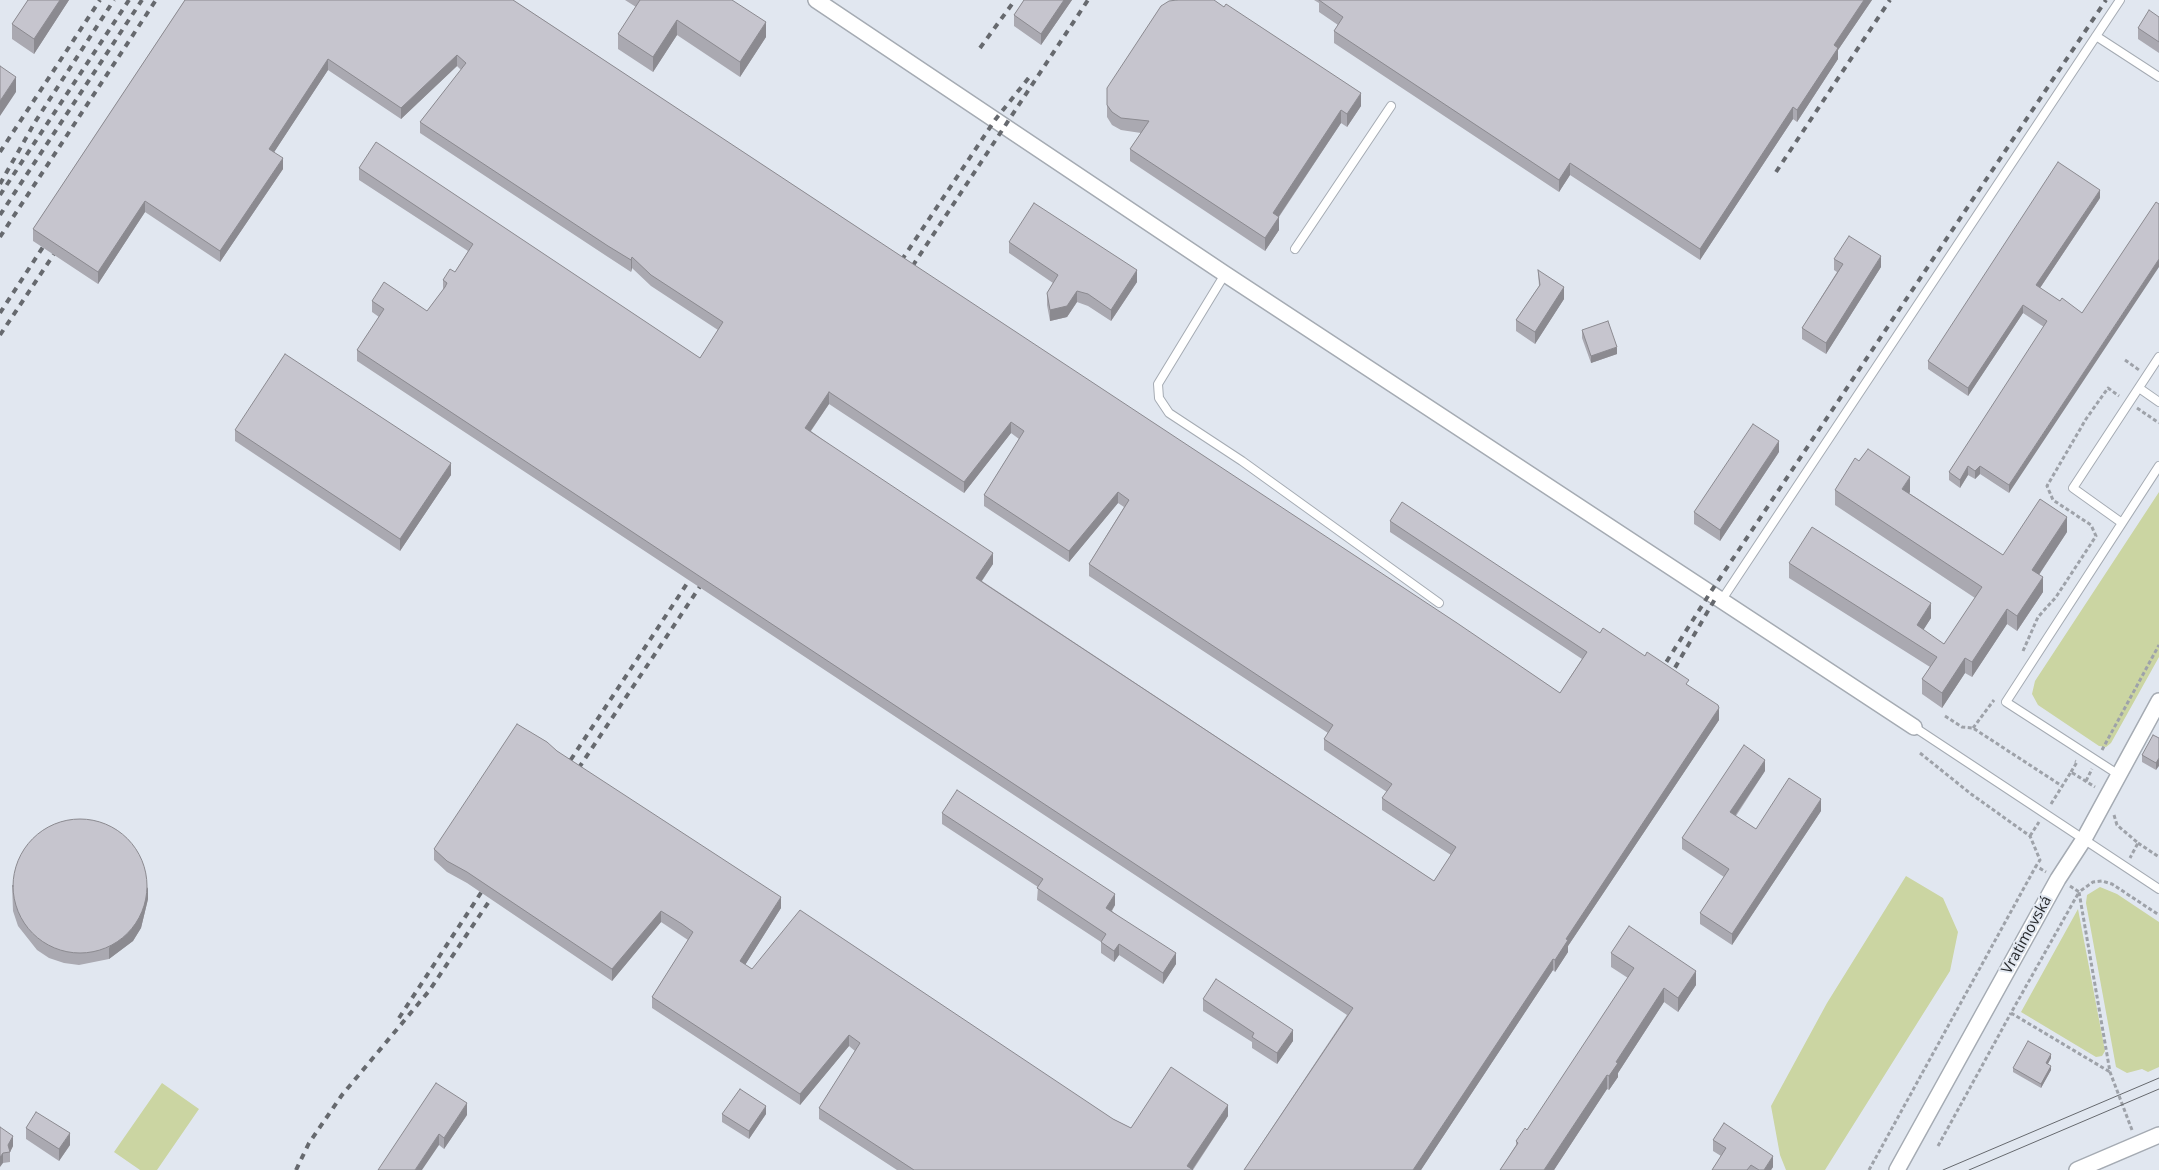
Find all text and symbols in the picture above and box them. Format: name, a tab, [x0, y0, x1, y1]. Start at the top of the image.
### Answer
street label: Vratimovská	[1998, 893, 2056, 977]

